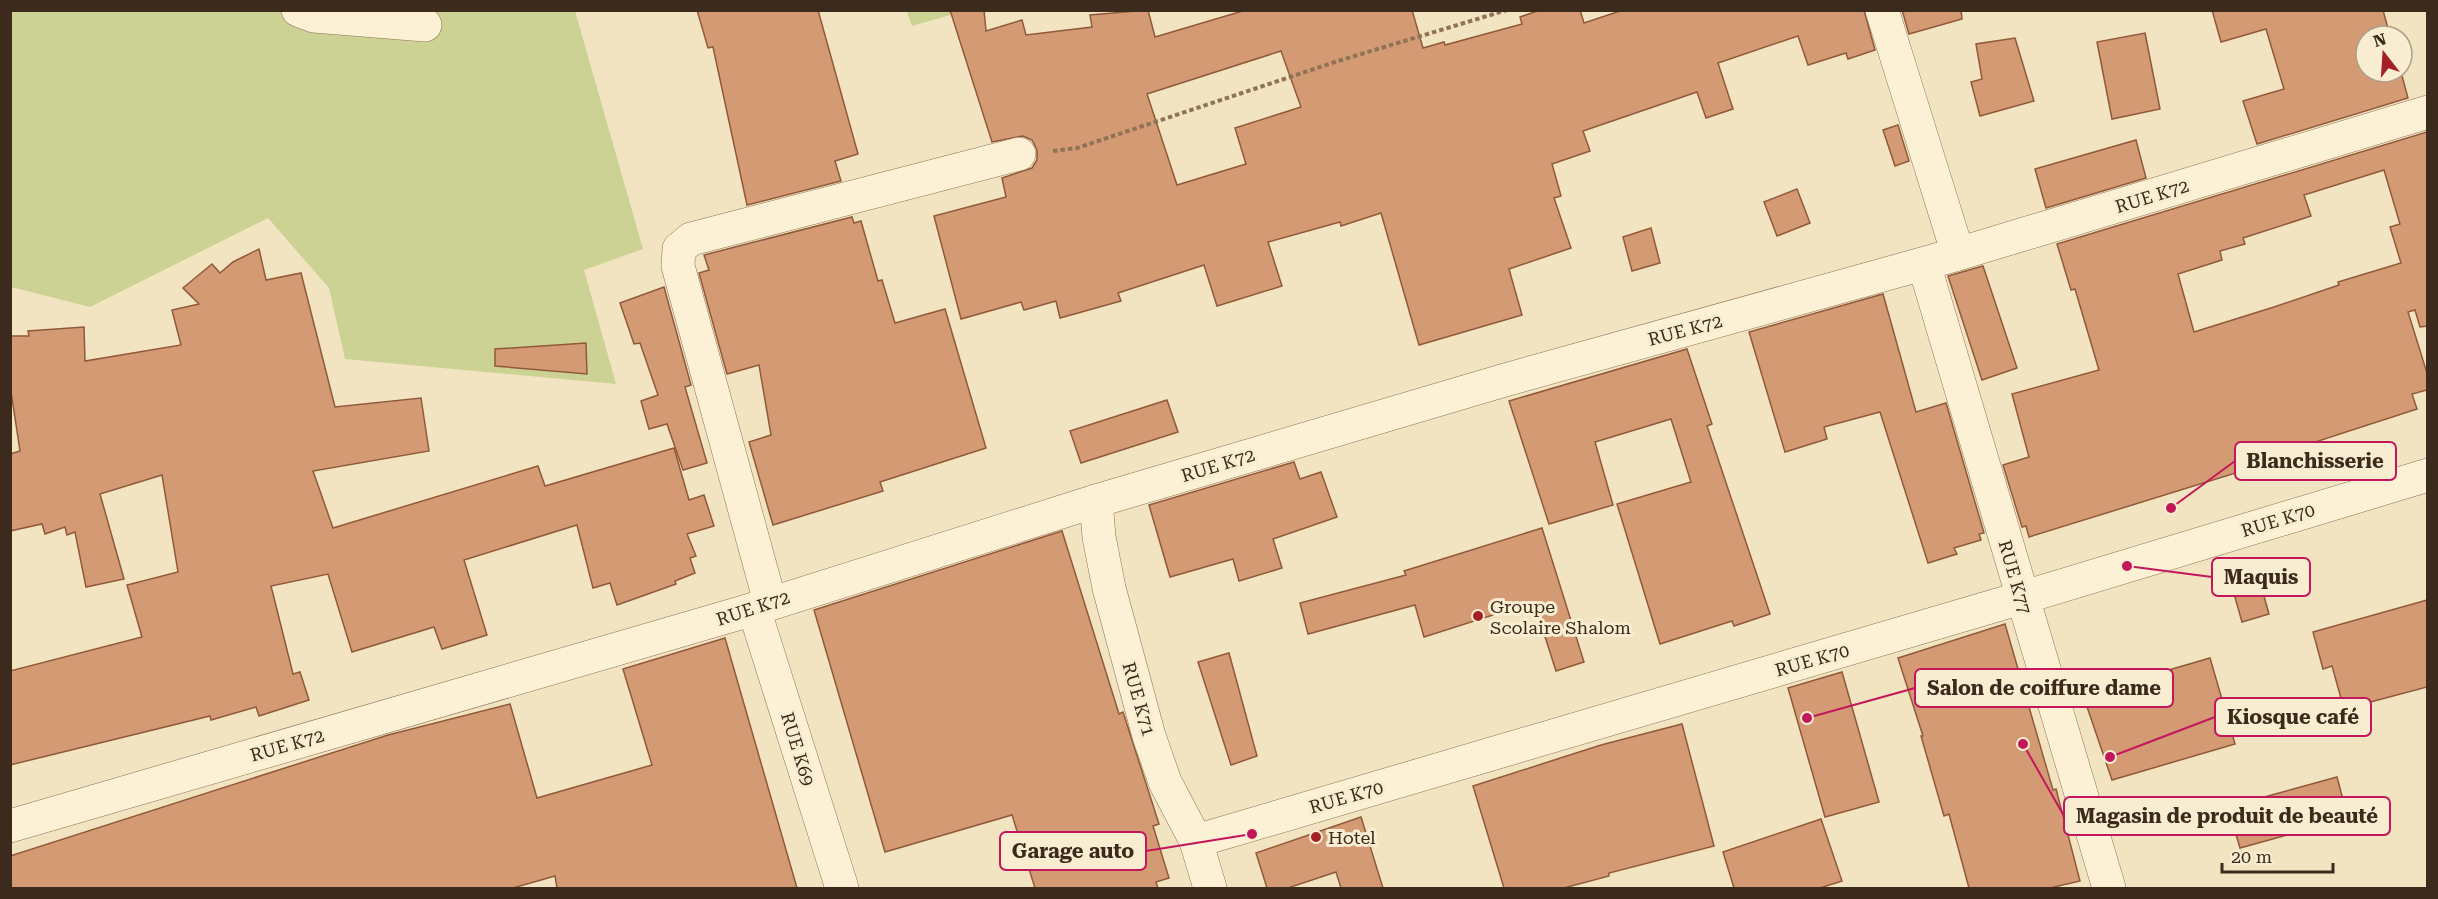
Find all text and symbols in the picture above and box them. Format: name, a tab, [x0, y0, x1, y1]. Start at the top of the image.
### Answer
north arrow	[2354, 24, 2414, 84]
text: N	[2371, 29, 2388, 51]
street label: RUE K72	[2113, 175, 2191, 217]
street label: RUE K72	[1646, 310, 1724, 350]
callout: Blanchisserie	[2235, 442, 2396, 480]
street label: RUE K72	[1179, 444, 1257, 486]
text: Blanchisserie	[2246, 449, 2384, 473]
street label: RUE K70	[2239, 499, 2317, 541]
street label: RUE K77	[1994, 538, 2036, 616]
callout: Maquis	[2212, 558, 2310, 596]
text: Maquis	[2224, 565, 2298, 589]
street label: RUE K72	[714, 586, 792, 630]
place label: Groupe Scolaire Shalom	[1490, 596, 1631, 638]
marker: Groupe Scolaire Shalom	[1471, 609, 1485, 623]
street label: RUE K70	[1773, 639, 1851, 681]
street label: RUE K71	[1118, 660, 1160, 738]
callout: Salon de coiffure dame	[1915, 669, 2173, 707]
text: Salon de coiffure dame	[1927, 676, 2161, 700]
callout: Kiosque café	[2215, 698, 2371, 736]
text: Kiosque café	[2227, 705, 2359, 729]
street label: RUE K69	[777, 710, 819, 788]
street label: RUE K72	[248, 724, 326, 766]
street label: RUE K70	[1307, 776, 1385, 818]
callout: Magasin de produit de beauté	[2064, 797, 2390, 835]
text: Magasin de produit de beauté	[2076, 804, 2378, 828]
place label: Hotel	[1328, 827, 1376, 848]
marker: Hotel	[1309, 830, 1323, 844]
callout: Garage auto	[1000, 832, 1146, 870]
scale bar	[2222, 836, 2333, 874]
text: Garage auto	[1012, 839, 1134, 863]
text: 20 m	[2231, 846, 2272, 867]

